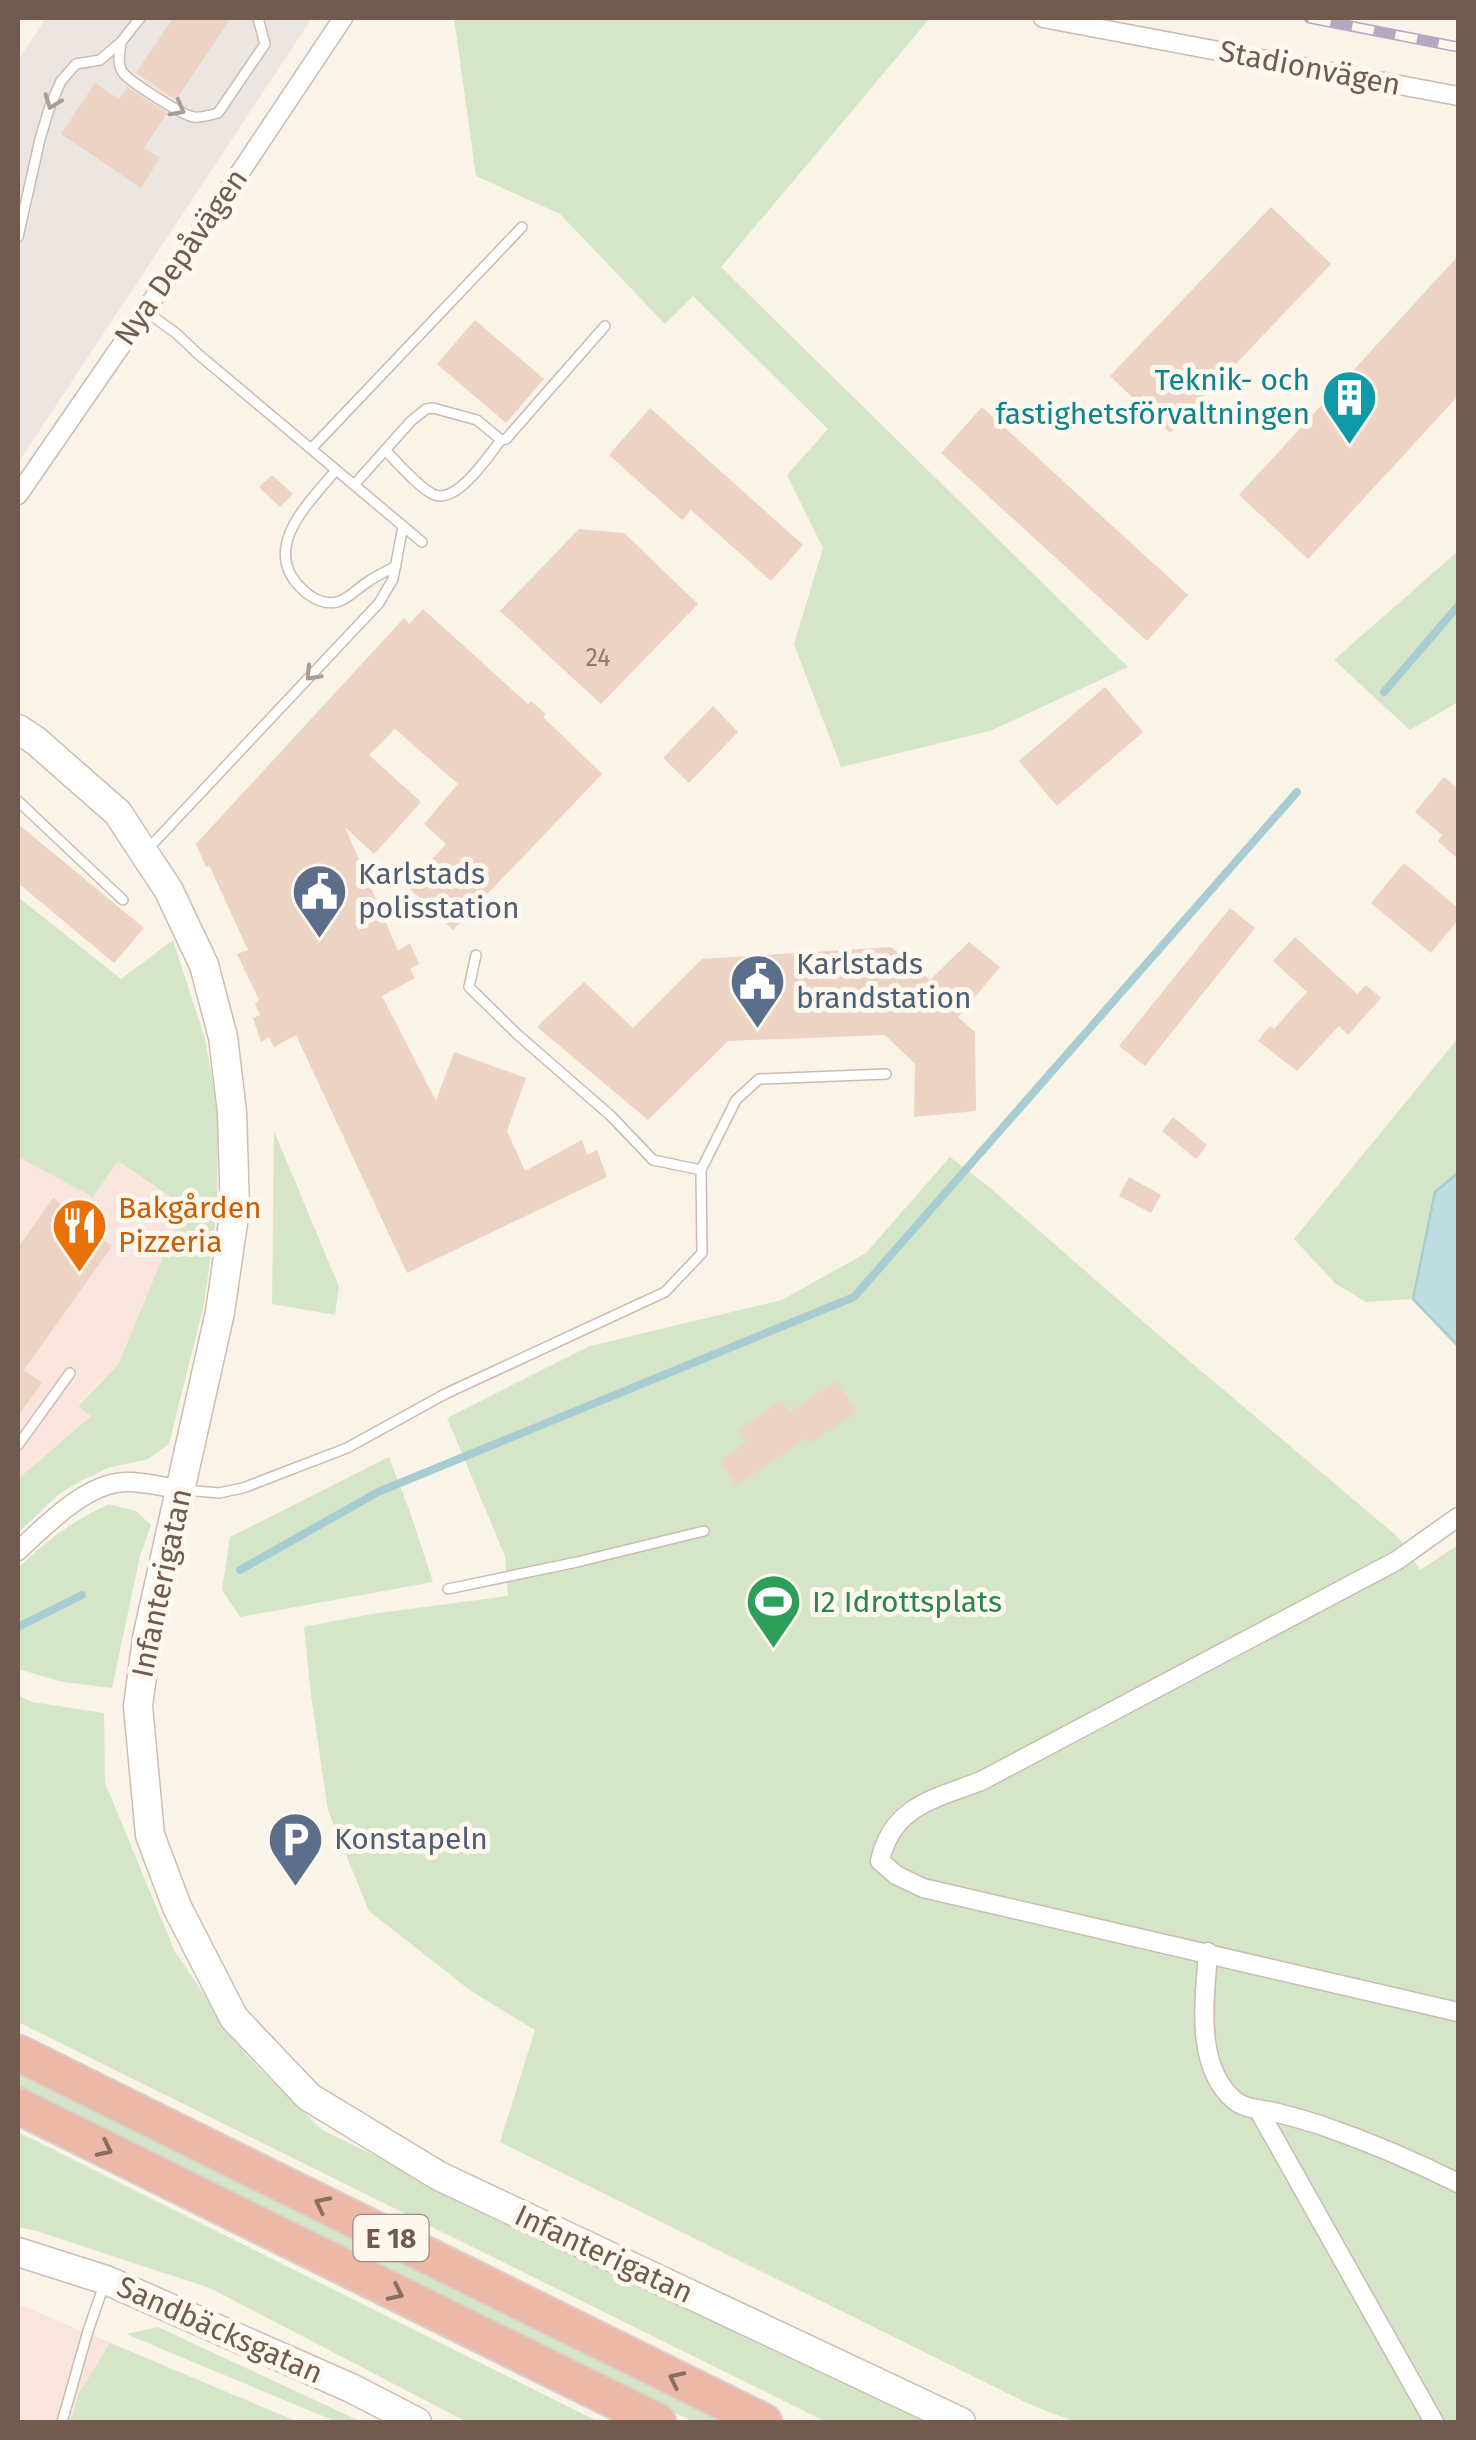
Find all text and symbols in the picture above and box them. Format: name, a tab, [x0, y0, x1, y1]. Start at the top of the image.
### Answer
street label: Stadionvägen	[1216, 33, 1404, 103]
one-way arrow	[44, 92, 64, 110]
one-way arrow	[167, 97, 185, 116]
street label: Nya Depåvägen	[107, 162, 255, 352]
place label: Teknik- och fastighetsförvaltningen	[995, 362, 1310, 432]
building icon: Teknik- och fastighetsförvaltningen	[1319, 367, 1379, 446]
house number: 24	[585, 643, 611, 673]
one-way arrow	[306, 662, 324, 681]
place label: Karlstads polisstation	[358, 856, 520, 926]
public building icon: Karlstads polisstation	[289, 861, 349, 940]
place label: Karlstads brandstation	[796, 946, 972, 1016]
public building icon: Karlstads brandstation	[727, 951, 787, 1030]
place label: Bakgården Pizzeria	[118, 1190, 262, 1260]
restaurant icon: Bakgården Pizzeria	[49, 1195, 109, 1274]
street label: Infanterigatan	[124, 1485, 200, 1681]
sports icon: I2 Idrottsplats	[743, 1572, 803, 1651]
place label: I2 Idrottsplats	[812, 1584, 1002, 1620]
parking icon: Konstapeln	[265, 1809, 325, 1888]
place label: Konstapeln	[334, 1821, 488, 1857]
one-way arrow	[95, 2137, 113, 2157]
one-way arrow	[314, 2196, 332, 2216]
street label: Infanterigatan	[509, 2197, 699, 2311]
road number: E 18	[354, 2215, 428, 2261]
street label: Sandbäcksgatan	[112, 2269, 328, 2391]
one-way arrow	[386, 2281, 404, 2300]
one-way arrow	[668, 2371, 686, 2391]

